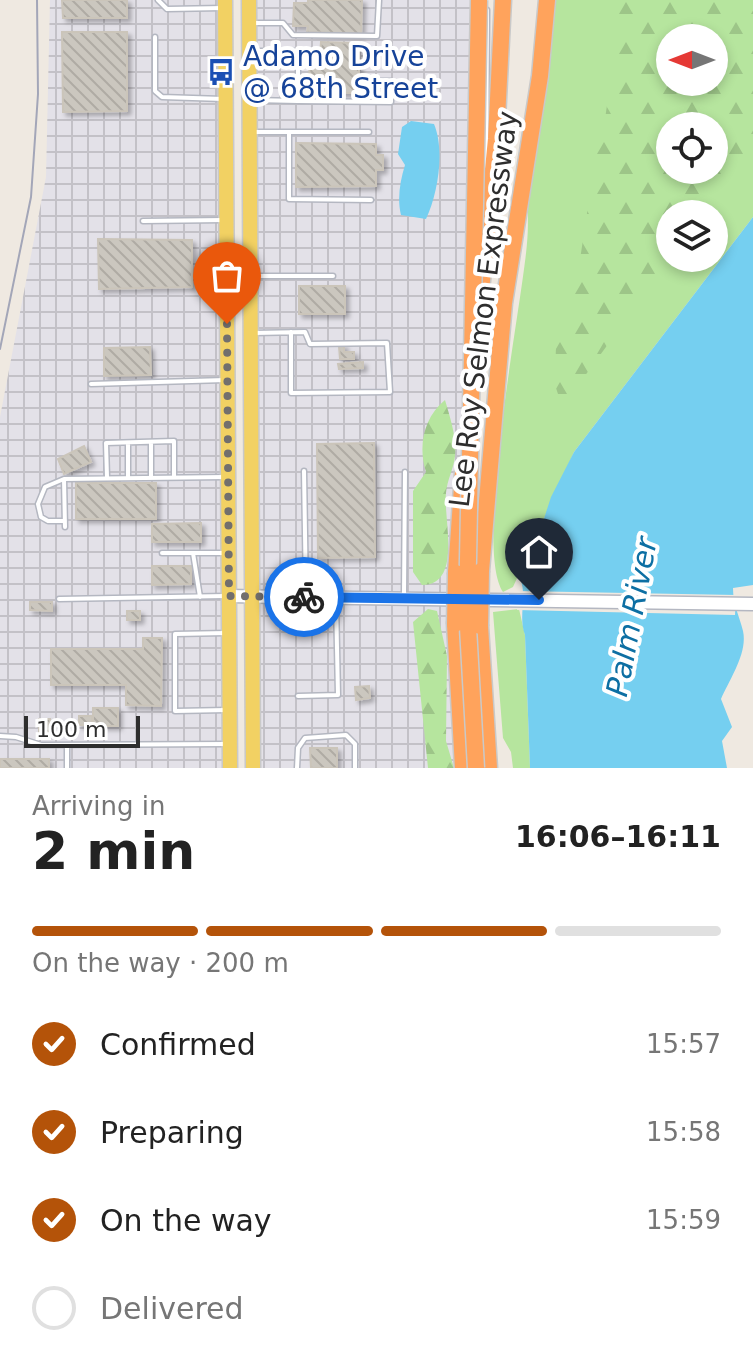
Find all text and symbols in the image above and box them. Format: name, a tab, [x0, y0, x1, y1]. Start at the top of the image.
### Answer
north arrow	[656, 24, 728, 96]
map controls	[656, 24, 728, 272]
place label: Adamo Drive @ 68th Street	[243, 40, 438, 105]
bus stop icon: Adamo Drive @ 68th Street	[206, 57, 236, 87]
street label: Lee Roy Selmon Expressway	[443, 109, 524, 509]
button: locate	[656, 112, 728, 184]
button: layers	[656, 200, 728, 272]
pin	[193, 242, 261, 324]
icon: bag	[205, 254, 249, 298]
pin	[505, 518, 573, 600]
icon: home	[517, 530, 561, 574]
water label: Palm River	[599, 533, 664, 699]
courier	[264, 557, 344, 637]
icon: bike	[282, 575, 326, 619]
scale bar	[24, 712, 140, 748]
text: 100 m	[36, 717, 106, 742]
text: Arriving in	[32, 791, 166, 821]
text: 16:06–16:11	[515, 819, 721, 854]
text: 2 min	[32, 821, 195, 881]
text: On the way · 200 m	[32, 948, 289, 978]
icon: check	[32, 1022, 76, 1066]
text: Confirmed	[100, 1027, 256, 1062]
text: 15:57	[646, 1029, 721, 1059]
icon: check	[32, 1110, 76, 1154]
text: Preparing	[100, 1115, 244, 1150]
text: 15:58	[646, 1117, 721, 1147]
icon: check	[32, 1198, 76, 1242]
text: On the way	[100, 1203, 272, 1238]
text: 15:59	[646, 1205, 721, 1235]
text: Delivered	[100, 1291, 244, 1326]

